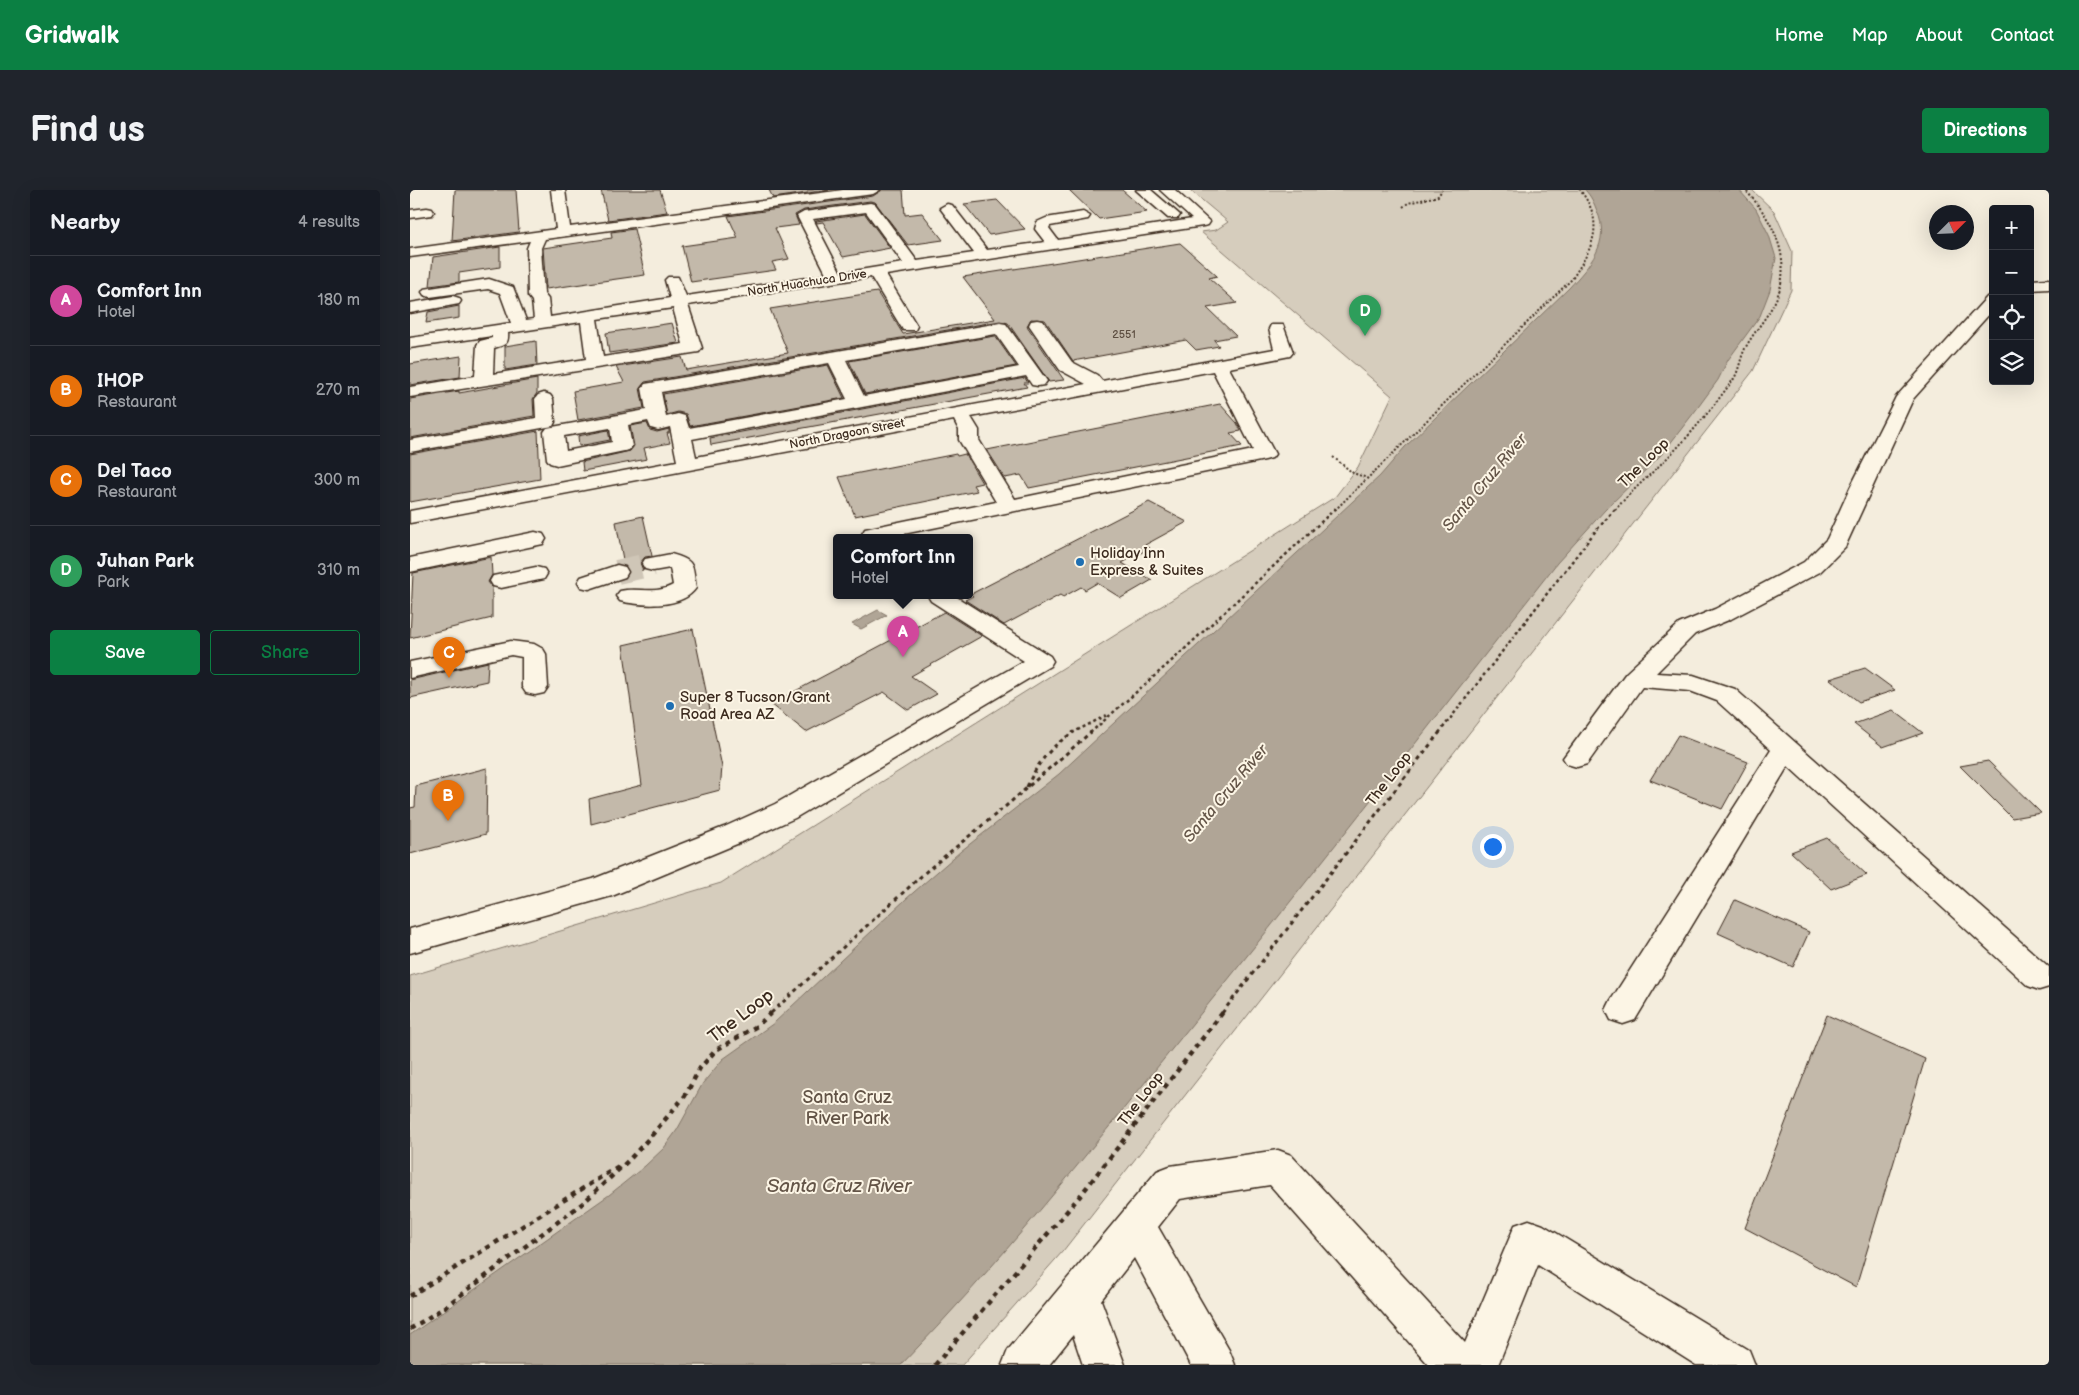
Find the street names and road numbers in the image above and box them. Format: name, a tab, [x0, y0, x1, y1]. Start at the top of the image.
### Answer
street label: North Huachuca Drive	[746, 266, 868, 300]
street label: North Dragoon Street	[788, 415, 906, 453]
street label: The Loop	[1614, 434, 1674, 492]
street label: The Loop	[1362, 748, 1416, 810]
street label: The Loop	[704, 985, 778, 1047]
street label: The Loop	[1114, 1068, 1168, 1130]

